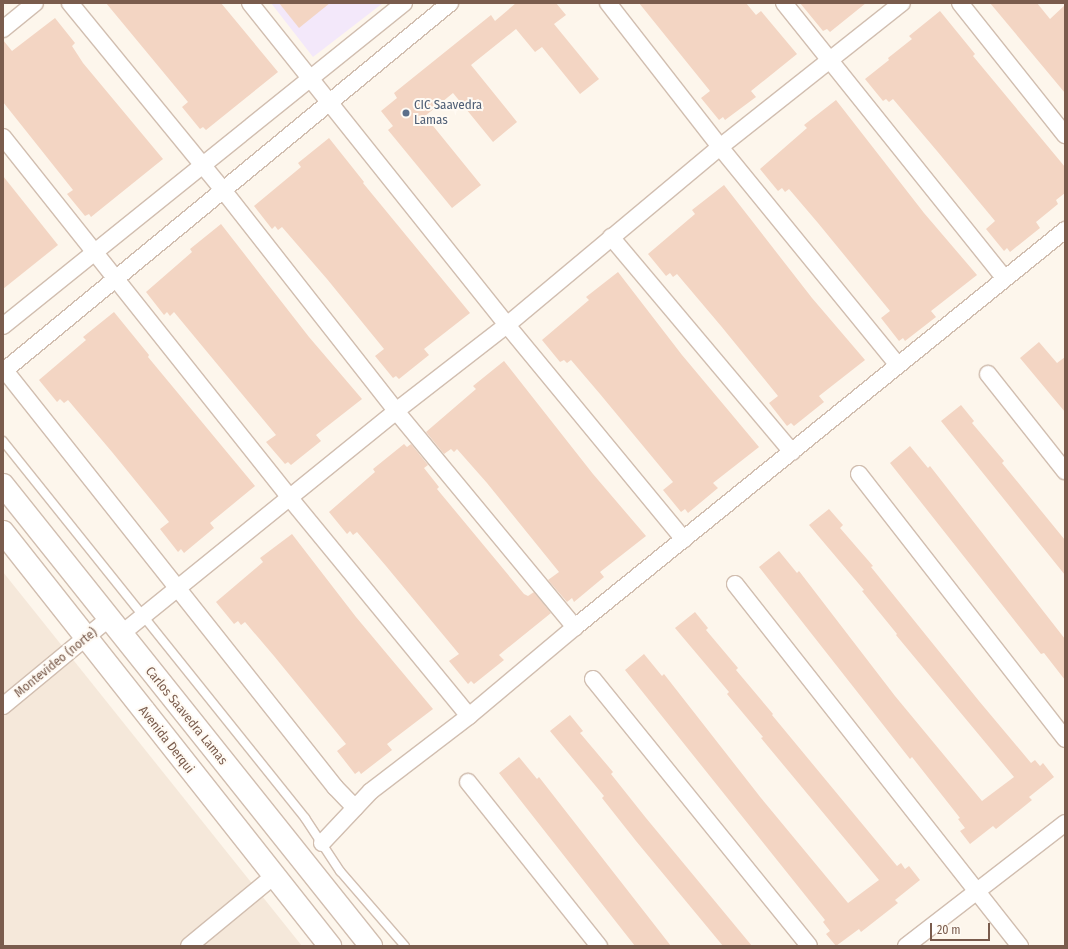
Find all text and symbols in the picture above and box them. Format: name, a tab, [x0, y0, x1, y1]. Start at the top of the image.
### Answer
place label: CIC Saavedra Lamas	[414, 98, 482, 129]
marker: CIC Saavedra Lamas	[401, 108, 411, 118]
street label: Montevideo (norte)	[11, 625, 101, 701]
street label: Carlos Saavedra Lamas	[142, 664, 230, 768]
street label: Avenida Derqui	[135, 703, 197, 777]
scale bar	[932, 915, 992, 941]
text: 20 m	[937, 923, 961, 937]

